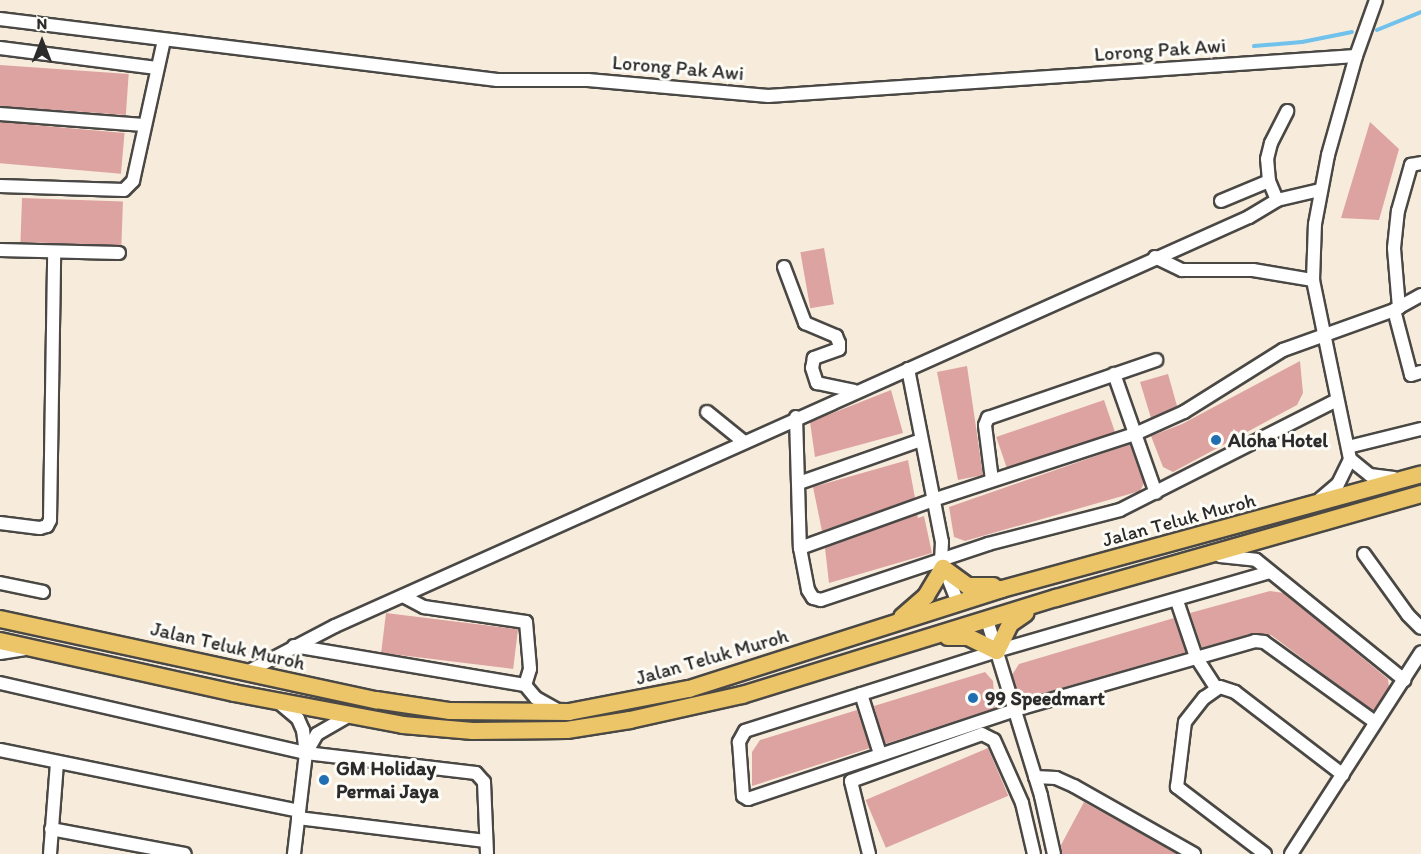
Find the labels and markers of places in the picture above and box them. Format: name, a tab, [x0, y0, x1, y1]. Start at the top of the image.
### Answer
place label: Aloha Hotel	[1228, 428, 1328, 452]
marker: Aloha Hotel	[1209, 433, 1223, 447]
place label: 99 Speedmart	[985, 686, 1105, 710]
marker: 99 Speedmart	[966, 691, 980, 705]
place label: GM Holiday Permai Jaya	[336, 756, 439, 803]
marker: GM Holiday Permai Jaya	[317, 773, 331, 787]

